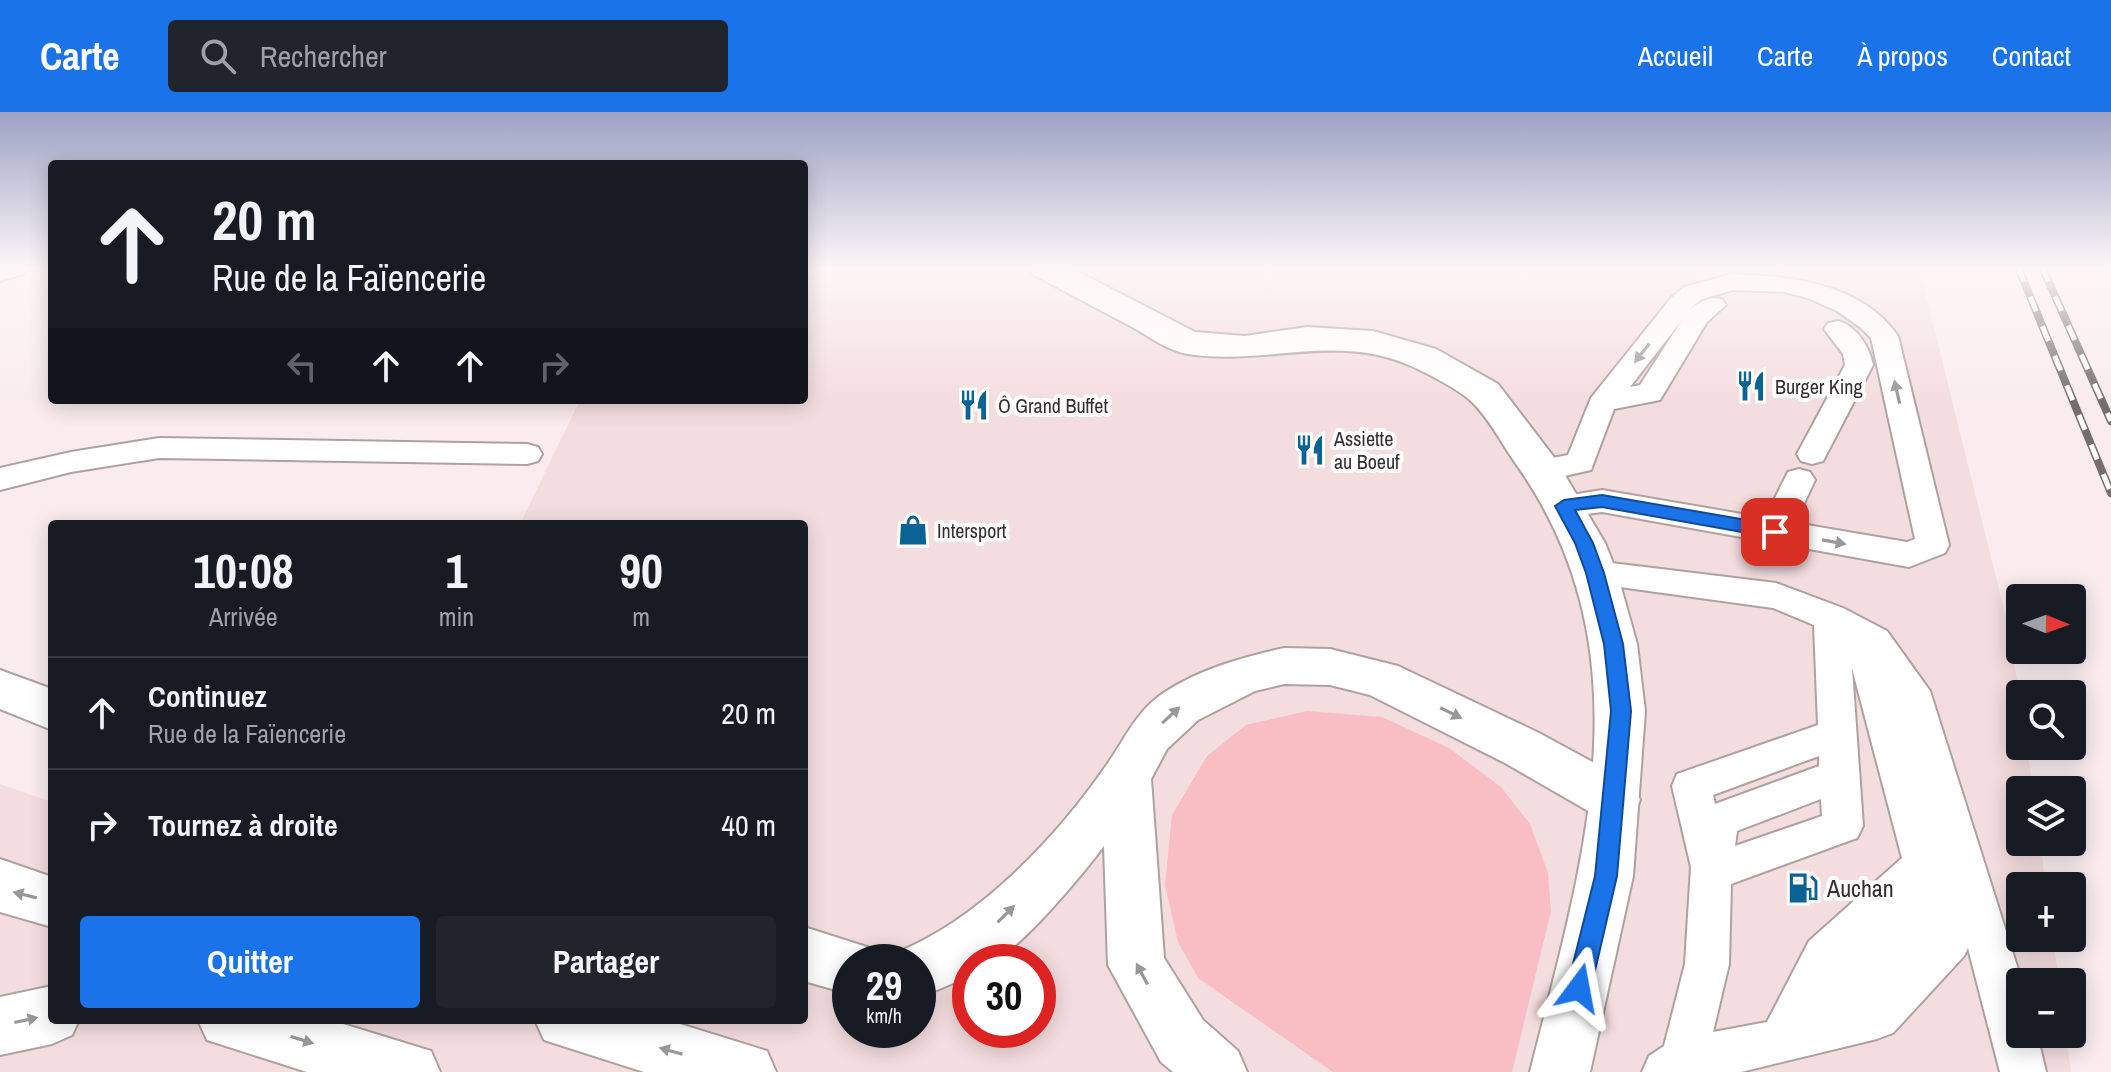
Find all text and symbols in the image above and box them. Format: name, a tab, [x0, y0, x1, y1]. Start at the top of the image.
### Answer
search box	[168, 20, 728, 92]
text: Carte	[40, 31, 120, 82]
icon: search	[196, 34, 240, 78]
text: Rechercher	[260, 36, 387, 76]
text: Accueil	[1638, 37, 1713, 75]
text: Carte	[1757, 37, 1813, 75]
text: À propos	[1857, 37, 1948, 75]
text: Contact	[1992, 37, 2071, 75]
text: 20 m	[212, 182, 317, 257]
icon: ahead	[80, 192, 184, 296]
text: Rue de la Faïencerie	[212, 254, 486, 302]
one-way arrow	[1635, 343, 1651, 363]
icon: left	[280, 344, 324, 388]
icon: ahead	[364, 344, 408, 388]
icon: ahead	[448, 344, 492, 388]
icon: right	[532, 344, 576, 388]
restaurant icon: Burger King	[1734, 369, 1768, 403]
place label: Burger King	[1775, 373, 1863, 400]
one-way arrow	[1891, 379, 1903, 404]
restaurant icon: Ô Grand Buffet	[957, 388, 991, 422]
place label: Ô Grand Buffet	[998, 392, 1108, 419]
place label: Assiette au Boeuf	[1333, 425, 1400, 475]
restaurant icon: Assiette au Boeuf	[1293, 433, 1327, 467]
pin	[1741, 498, 1809, 566]
icon: arrive	[1753, 510, 1797, 554]
shop icon: Intersport	[896, 513, 930, 547]
place label: Intersport	[937, 517, 1007, 544]
one-way arrow	[1822, 536, 1847, 549]
text: 10:08	[193, 538, 294, 603]
text: 1	[445, 538, 467, 603]
text: 90	[619, 538, 663, 603]
north arrow	[2006, 584, 2086, 664]
map controls	[2006, 584, 2086, 1048]
text: Arrivée	[209, 599, 278, 634]
text: min	[439, 599, 474, 634]
text: m	[632, 599, 650, 634]
text: Continuez	[148, 676, 267, 716]
button: search	[2006, 680, 2086, 760]
icon: ahead	[80, 691, 124, 735]
text: 20 m	[721, 693, 776, 733]
one-way arrow	[1161, 707, 1180, 725]
one-way arrow	[1440, 707, 1463, 720]
text: Rue de la Faïencerie	[148, 716, 346, 751]
button: layers	[2006, 776, 2086, 856]
icon: right	[80, 803, 124, 847]
text: Tournez à droite	[148, 805, 338, 845]
text: 40 m	[721, 805, 776, 845]
fuel station icon: Auchan	[1786, 871, 1820, 905]
place label: Auchan	[1826, 872, 1894, 904]
button: +	[2006, 872, 2086, 952]
one-way arrow	[12, 888, 37, 901]
one-way arrow	[996, 905, 1015, 924]
button: Quitter	[80, 916, 420, 1008]
button: Partager	[436, 916, 776, 1008]
speed limit sign: 30	[952, 944, 1056, 1048]
position arrow	[1537, 946, 1621, 1030]
text: 29	[866, 959, 902, 1012]
one-way arrow	[1135, 963, 1149, 986]
button: −	[2006, 968, 2086, 1048]
text: km/h	[866, 1002, 902, 1029]
one-way arrow	[13, 1013, 38, 1026]
one-way arrow	[291, 1034, 315, 1047]
one-way arrow	[659, 1044, 684, 1056]

